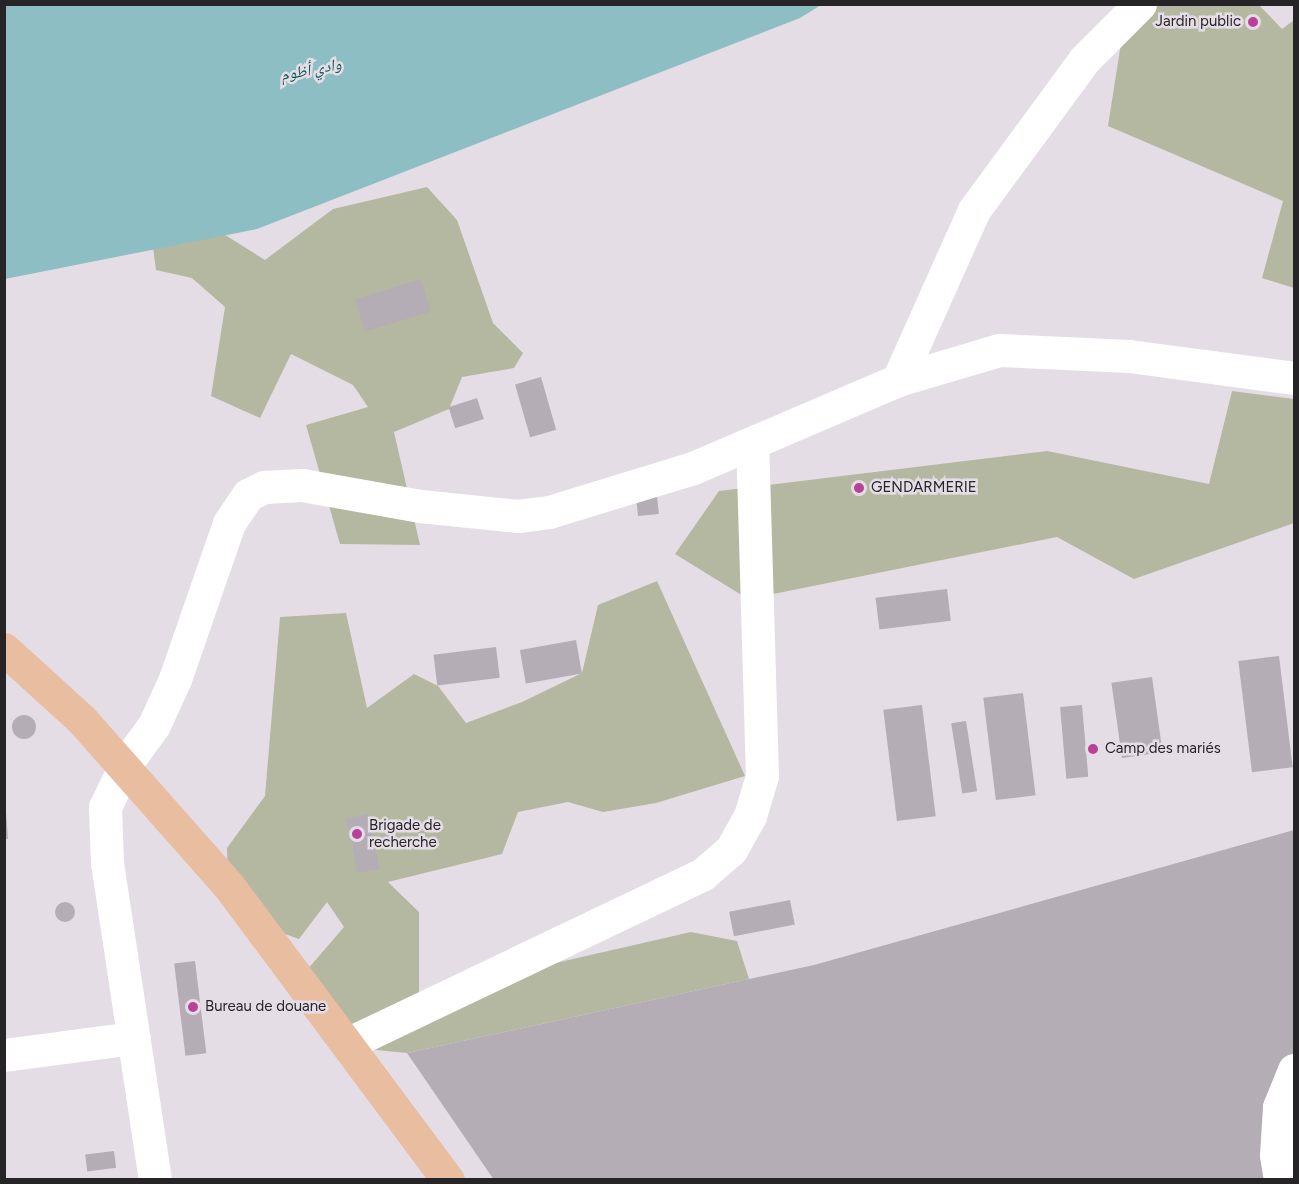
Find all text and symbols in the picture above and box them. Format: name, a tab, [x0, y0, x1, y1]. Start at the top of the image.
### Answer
place label: Jardin public	[1155, 13, 1241, 31]
marker: Jardin public	[1246, 15, 1260, 29]
water label: وادي أظوم	[279, 55, 343, 85]
place label: GENDARMERIE	[871, 479, 977, 497]
marker: GENDARMERIE	[852, 481, 866, 495]
place label: Camp des mariés	[1105, 740, 1221, 758]
marker: Camp des mariés	[1086, 742, 1100, 756]
place label: Brigade de recherche	[369, 816, 441, 851]
marker: Brigade de recherche	[350, 827, 364, 841]
place label: Bureau de douane	[205, 998, 326, 1016]
marker: Bureau de douane	[186, 1000, 200, 1014]

